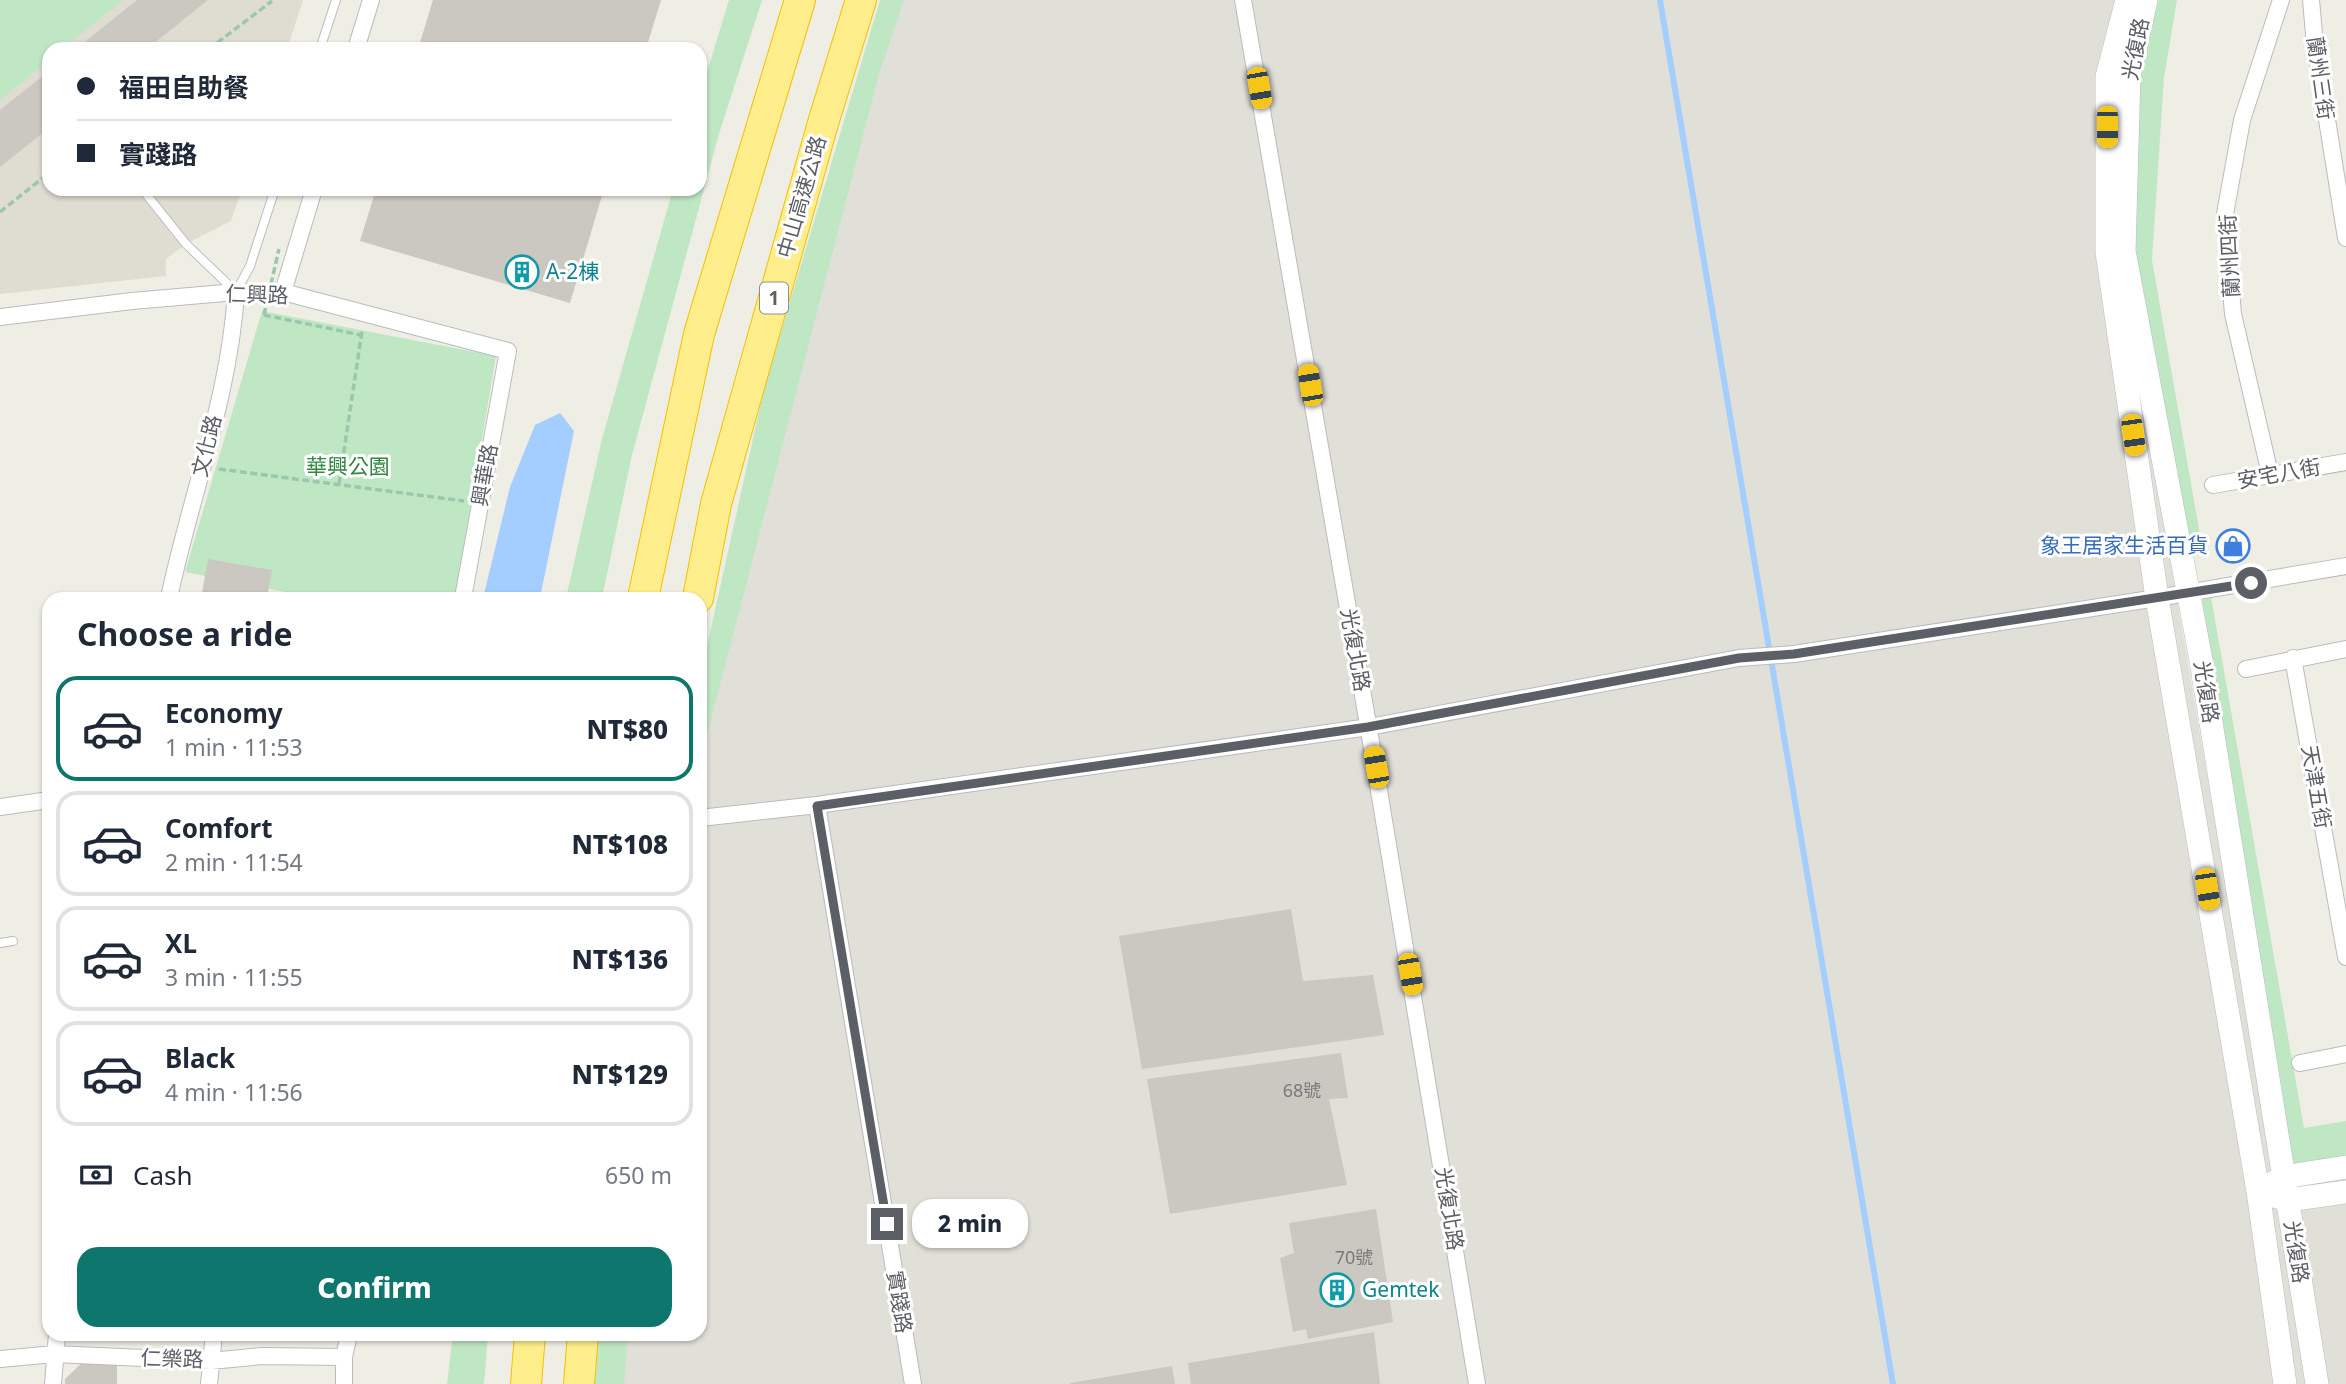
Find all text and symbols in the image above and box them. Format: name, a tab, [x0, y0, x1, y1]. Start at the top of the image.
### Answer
street label: 光復路	[2115, 15, 2155, 82]
street label: 蘭州三街	[2301, 34, 2341, 121]
car	[1246, 65, 1273, 111]
text: 福田自助餐	[119, 69, 249, 105]
car	[2097, 106, 2118, 148]
street label: 中山高速公路	[770, 132, 832, 261]
text: 實踐路	[119, 136, 197, 172]
street label: 蘭州四街	[2213, 213, 2245, 299]
building icon: A-2棟	[503, 253, 541, 291]
place label: A-2棟	[546, 257, 599, 285]
street label: 仁興路	[225, 279, 289, 309]
road number: 1	[760, 282, 788, 314]
car	[1297, 362, 1324, 408]
street label: 文化路	[185, 412, 227, 480]
car	[2120, 413, 2147, 457]
street label: 興華路	[465, 441, 503, 508]
park label: 華興公園	[306, 452, 390, 480]
street label: 安宅八街	[2235, 452, 2323, 494]
shop icon: 象王居家生活百貨	[2214, 527, 2252, 565]
place label: 象王居家生活百貨	[2040, 531, 2208, 559]
route start	[2235, 567, 2267, 599]
street label: 光復北路	[1335, 606, 1377, 694]
text: Choose a ride	[77, 612, 293, 655]
street label: 光復路	[2188, 659, 2226, 725]
text: Economy	[165, 695, 283, 731]
icon: car	[81, 697, 144, 760]
text: NT$80	[586, 711, 668, 747]
text: 1 min · 11:53	[165, 731, 303, 763]
street label: 天津五街	[2296, 743, 2338, 831]
car	[1363, 744, 1390, 790]
text: Comfort	[165, 810, 273, 846]
icon: car	[81, 812, 144, 875]
text: NT$108	[571, 826, 668, 862]
text: 2 min · 11:54	[165, 846, 303, 878]
car	[2194, 867, 2221, 911]
text: XL	[165, 925, 197, 961]
icon: car	[81, 927, 144, 990]
text: NT$136	[571, 941, 668, 977]
car	[1397, 951, 1424, 997]
text: 3 min · 11:55	[165, 961, 303, 993]
text: Black	[165, 1040, 235, 1076]
icon: car	[81, 1042, 144, 1105]
text: NT$129	[571, 1056, 668, 1092]
text: 4 min · 11:56	[165, 1076, 303, 1108]
house number: 68號	[1283, 1078, 1321, 1102]
icon: cash	[77, 1156, 115, 1194]
text: Cash	[133, 1157, 193, 1193]
text: 650 m	[605, 1159, 672, 1191]
street label: 光復北路	[1430, 1165, 1470, 1253]
callout: 2 min	[912, 1200, 1027, 1248]
text: 2 min	[938, 1207, 1002, 1239]
route end	[871, 1208, 903, 1240]
street label: 光復路	[2278, 1219, 2316, 1285]
house number: 70號	[1335, 1245, 1373, 1269]
button: Confirm	[77, 1247, 672, 1327]
street label: 實踐路	[881, 1269, 919, 1335]
building icon: Gemtek	[1318, 1271, 1356, 1309]
place label: Gemtek	[1362, 1275, 1440, 1303]
street label: 仁樂路	[140, 1343, 204, 1373]

